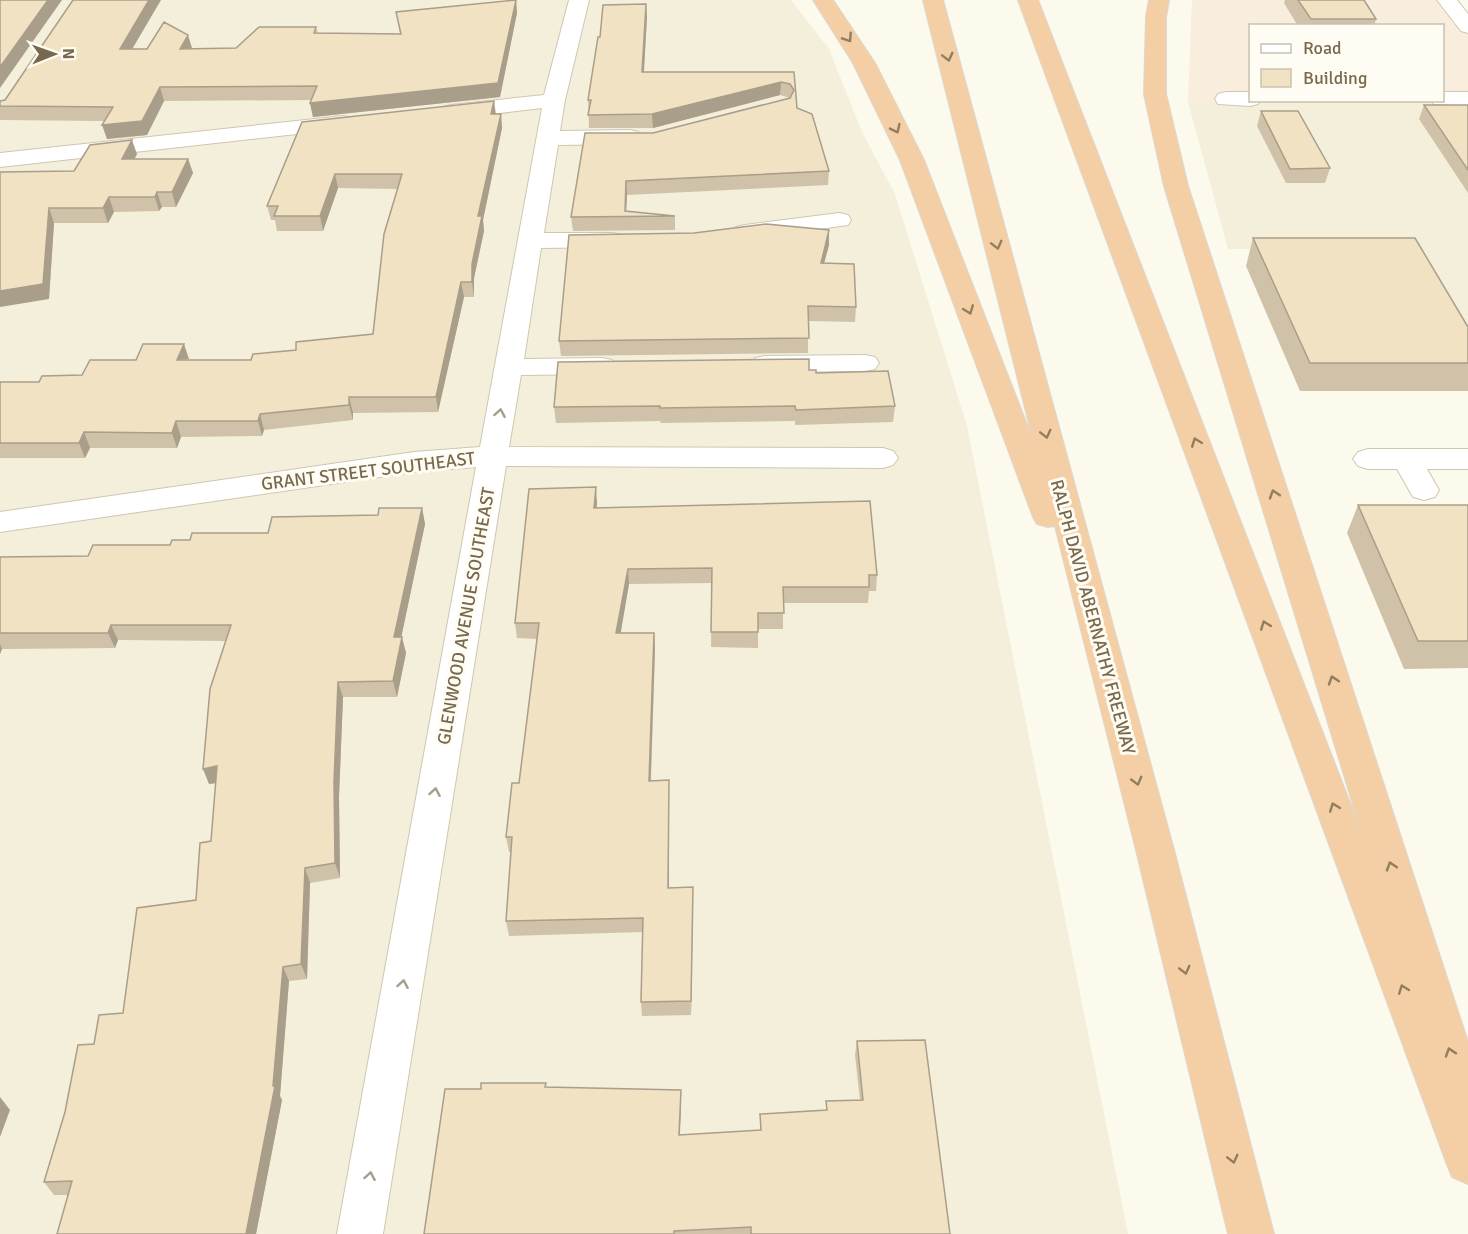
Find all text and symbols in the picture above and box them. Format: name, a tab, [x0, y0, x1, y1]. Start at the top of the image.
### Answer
north arrow	[24, 24, 84, 84]
legend	[1249, 24, 1444, 102]
one-way arrow	[840, 32, 852, 42]
text: Road	[1303, 37, 1342, 59]
text: N	[58, 48, 78, 59]
one-way arrow	[941, 51, 953, 61]
text: Building	[1303, 67, 1367, 89]
one-way arrow	[889, 123, 901, 134]
one-way arrow	[989, 240, 1002, 250]
one-way arrow	[962, 304, 974, 315]
one-way arrow	[493, 409, 506, 419]
one-way arrow	[1038, 429, 1051, 439]
one-way arrow	[1191, 437, 1203, 448]
street label: GRANT STREET SOUTHEAST	[260, 447, 476, 495]
street label: RALPH DAVID ABERNATHY FREEWAY	[1046, 477, 1140, 757]
street label: GLENWOOD AVENUE SOUTHEAST	[432, 485, 500, 746]
one-way arrow	[1269, 489, 1281, 500]
one-way arrow	[1260, 620, 1272, 631]
one-way arrow	[1327, 675, 1340, 686]
one-way arrow	[1129, 776, 1142, 786]
one-way arrow	[429, 787, 441, 797]
one-way arrow	[1329, 802, 1341, 813]
one-way arrow	[1386, 861, 1399, 872]
one-way arrow	[1178, 965, 1191, 975]
one-way arrow	[396, 979, 408, 989]
one-way arrow	[1397, 985, 1410, 995]
one-way arrow	[1445, 1047, 1458, 1058]
one-way arrow	[1225, 1154, 1238, 1164]
one-way arrow	[363, 1172, 375, 1181]

